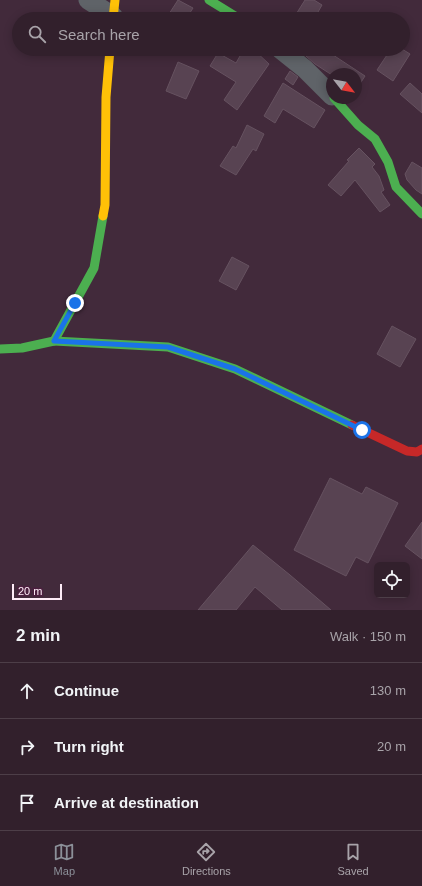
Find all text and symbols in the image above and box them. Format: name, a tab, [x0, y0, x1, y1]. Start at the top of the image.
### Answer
search box	[12, 12, 410, 56]
icon: search	[26, 23, 48, 45]
text: Search here	[58, 26, 140, 43]
north arrow	[326, 68, 362, 104]
route end	[66, 294, 84, 312]
route start	[353, 421, 371, 439]
map controls	[374, 562, 410, 598]
button: locate	[374, 562, 410, 598]
scale bar	[12, 582, 62, 601]
text: 20 m	[18, 585, 42, 597]
text: 2 min	[16, 626, 60, 645]
text: Walk · 150 m	[330, 629, 406, 644]
icon: ahead	[16, 680, 38, 702]
text: Continue	[54, 682, 119, 699]
text: 130 m	[370, 683, 406, 698]
icon: right	[16, 736, 38, 758]
text: Turn right	[54, 738, 124, 755]
text: 20 m	[377, 739, 406, 754]
icon: arrive	[16, 792, 38, 814]
text: Arrive at destination	[54, 794, 199, 811]
tab: Map	[53, 841, 75, 877]
tab: Directions	[182, 841, 231, 877]
tab: Saved	[337, 841, 369, 877]

